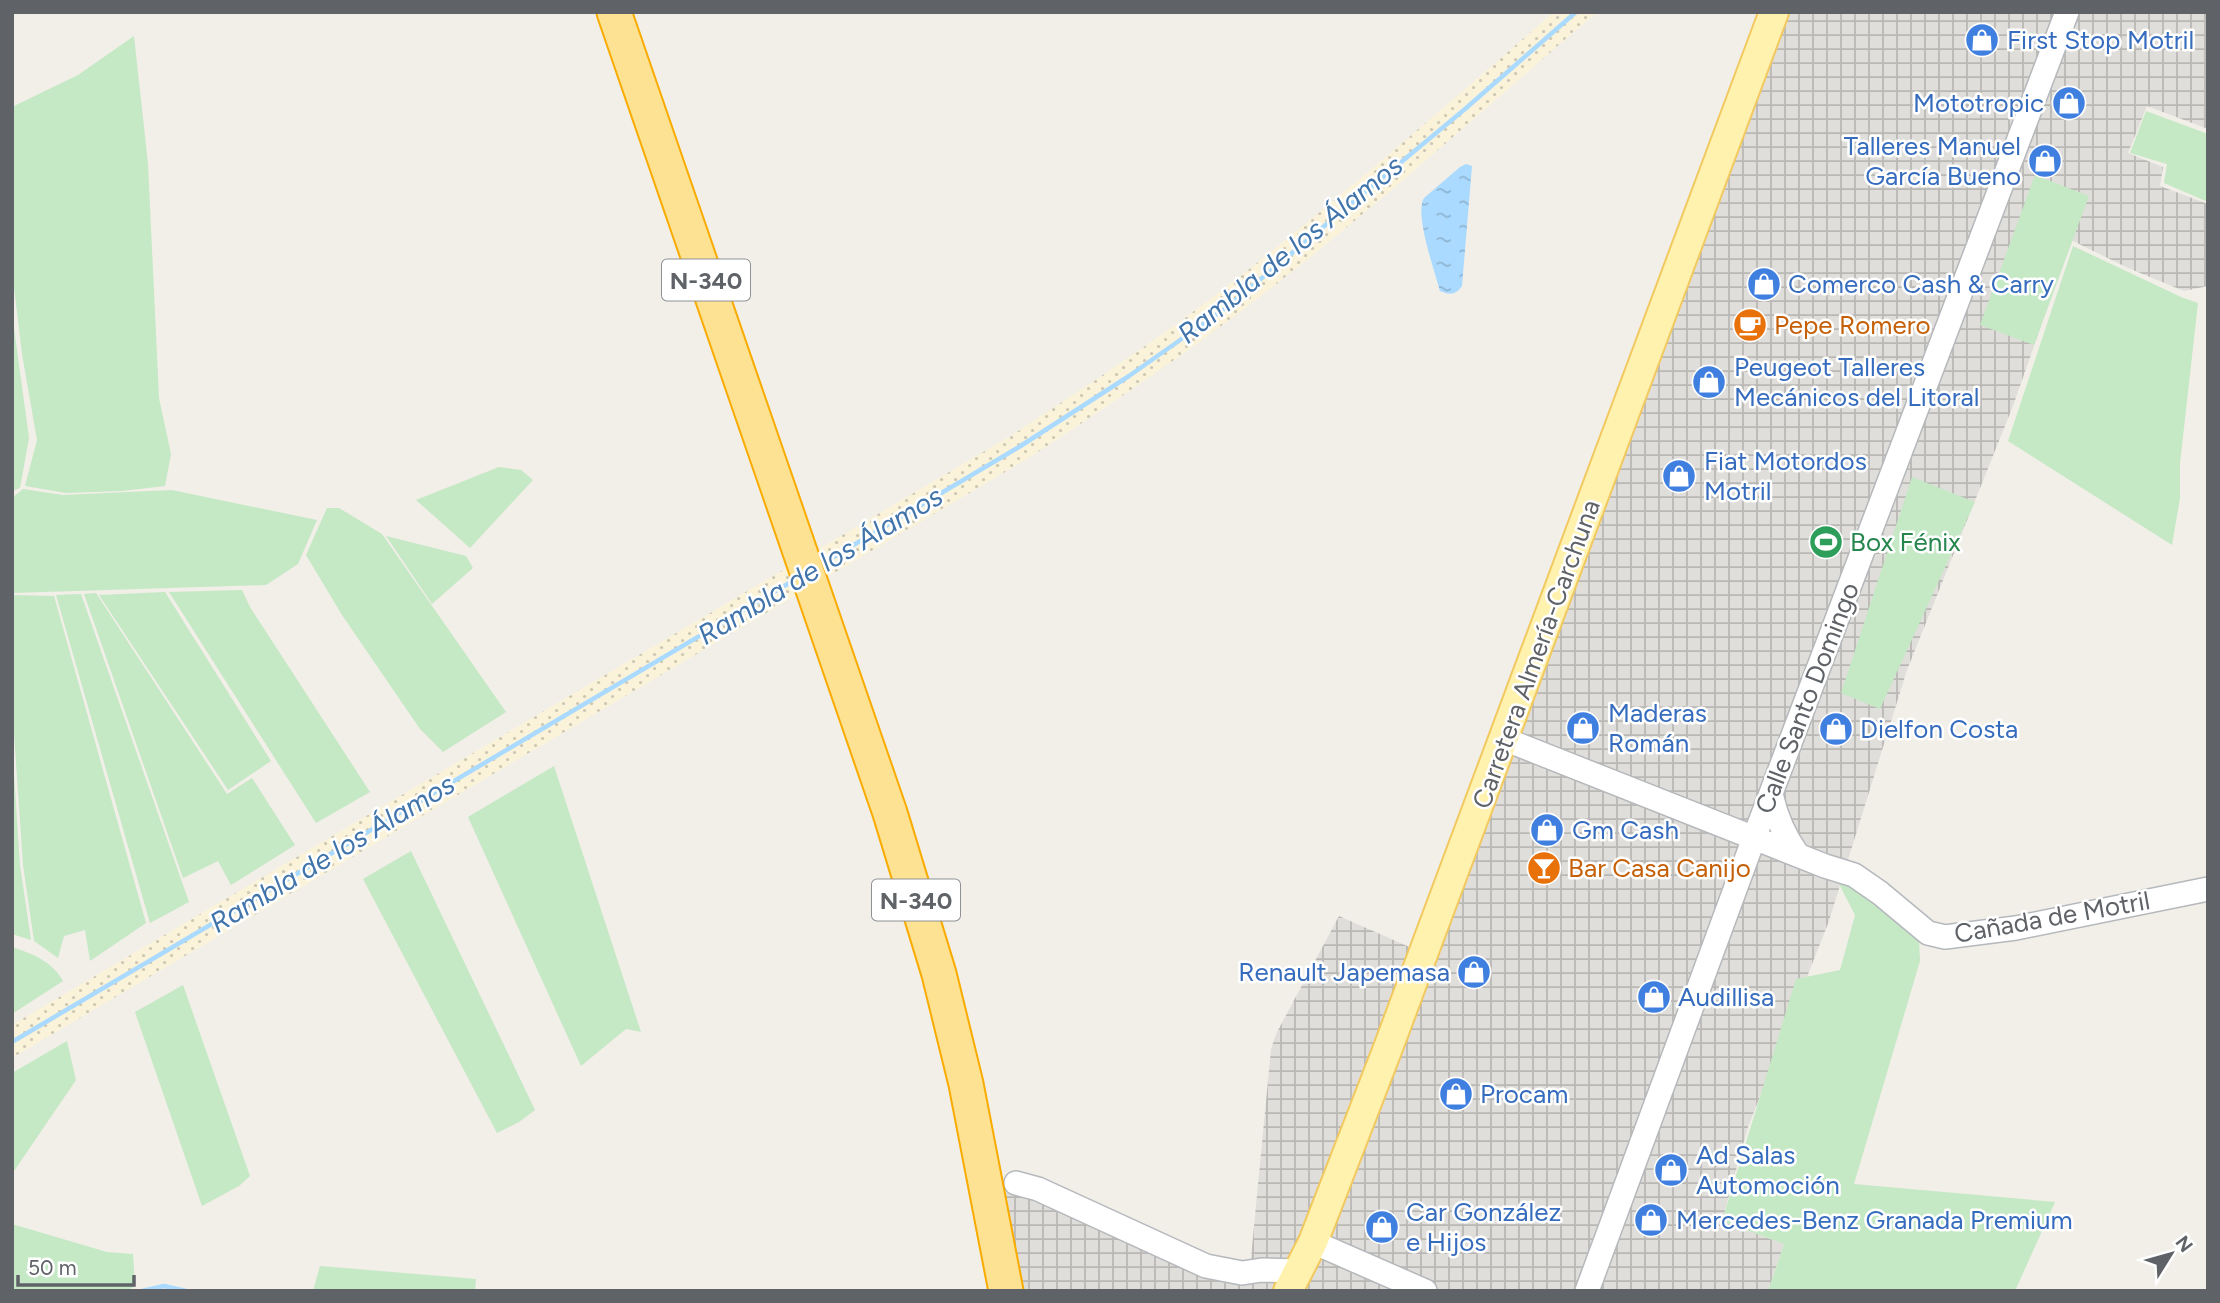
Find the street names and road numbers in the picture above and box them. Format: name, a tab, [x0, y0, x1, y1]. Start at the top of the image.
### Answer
road number: N-340	[662, 260, 750, 300]
street label: Carretera Almería-Carchuna	[1465, 495, 1607, 813]
street label: Calle Santo Domingo	[1748, 578, 1866, 818]
road number: N-340	[872, 880, 960, 920]
street label: Cañada de Motril	[1952, 884, 2152, 950]

